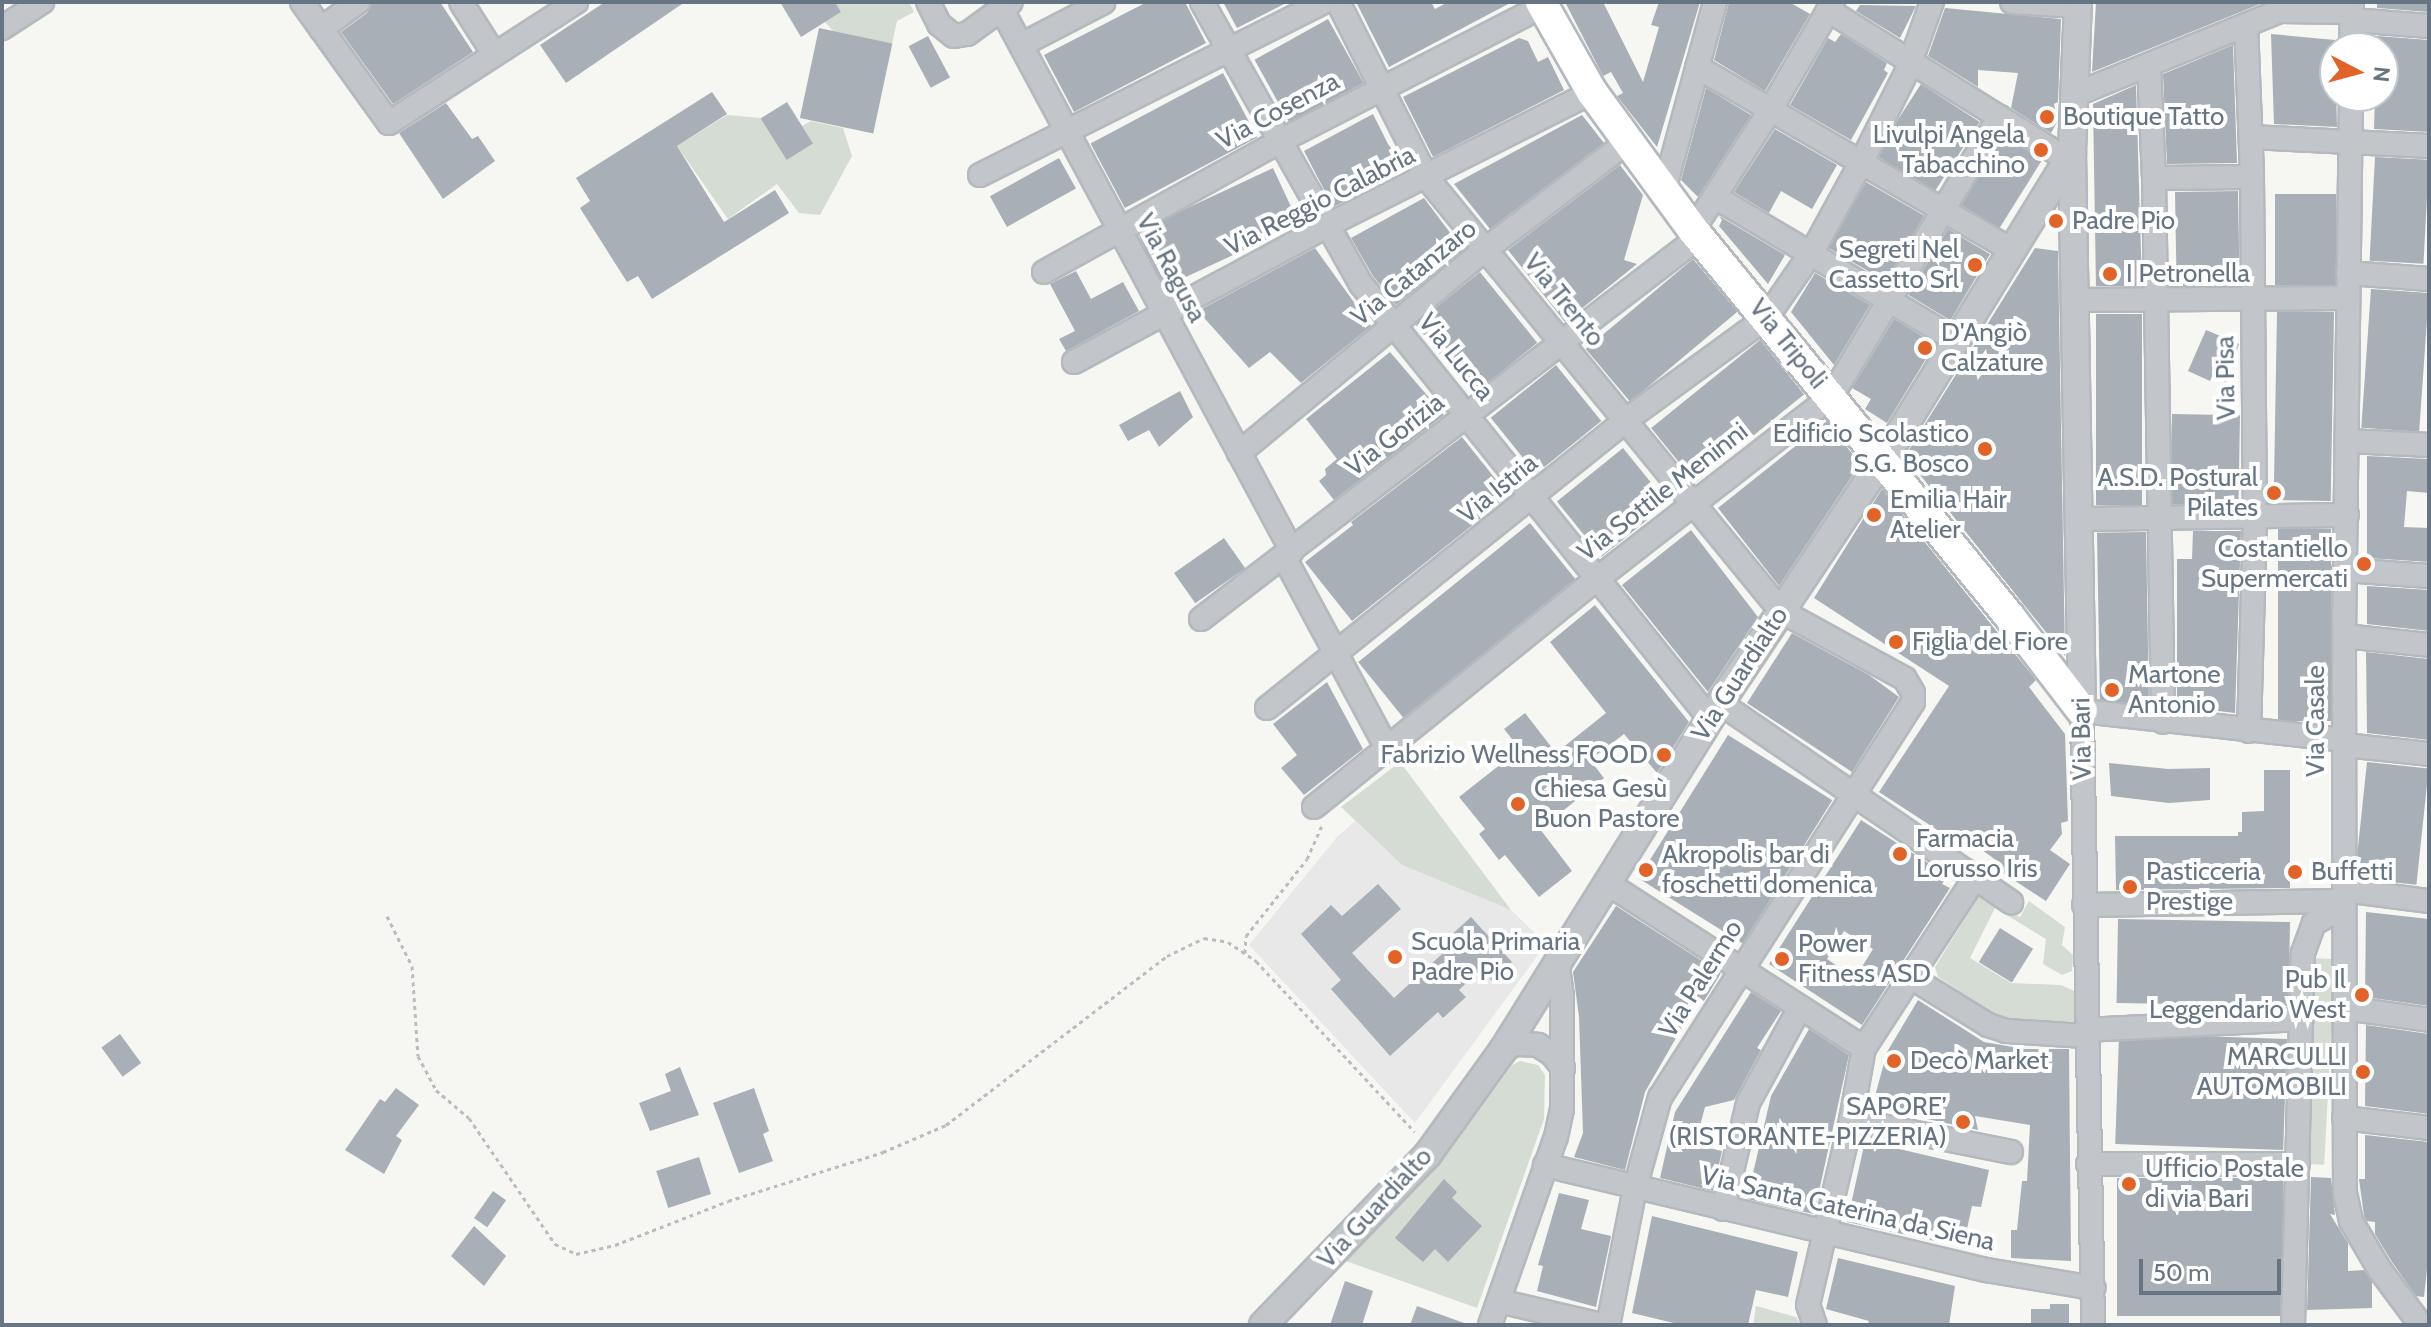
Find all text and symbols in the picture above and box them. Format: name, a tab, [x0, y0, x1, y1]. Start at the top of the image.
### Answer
north arrow	[2319, 32, 2399, 112]
text: N	[2367, 65, 2396, 84]
street label: Via Cosenza	[1211, 66, 1345, 156]
place label: Boutique Tatto	[2063, 101, 2224, 133]
marker: Boutique Tatto	[2038, 108, 2056, 126]
place label: Livulpi Angela Tabacchino	[1873, 119, 2025, 180]
street label: Via Reggio Calabria	[1220, 140, 1420, 262]
marker: Livulpi Angela Tabacchino	[2032, 141, 2050, 159]
place label: Padre Pio	[2072, 205, 2175, 237]
street label: Via Ragusa	[1129, 208, 1213, 328]
marker: Padre Pio	[2047, 212, 2065, 230]
street label: Via Catanzaro	[1345, 213, 1483, 333]
place label: Segreti Nel Cassetto Srl	[1829, 234, 1959, 296]
street label: Via Trento	[1517, 247, 1611, 353]
marker: Segreti Nel Cassetto Srl	[1966, 256, 1984, 274]
place label: I Petronella	[2126, 258, 2250, 290]
marker: I Petronella	[2101, 265, 2119, 283]
street label: Via Tripoli	[1742, 293, 1834, 395]
street label: Via Lucca	[1411, 307, 1501, 407]
place label: D'Angiò Calzature	[1941, 317, 2044, 378]
street label: Via Pisa	[2210, 336, 2242, 420]
marker: D'Angiò Calzature	[1916, 339, 1934, 357]
street label: Via Gorizia	[1340, 387, 1450, 483]
street label: Via Sottile Meninni	[1572, 416, 1754, 568]
place label: Edificio Scolastico S.G. Bosco	[1773, 418, 1969, 480]
marker: Edificio Scolastico S.G. Bosco	[1976, 440, 1994, 458]
street label: Via Istria	[1452, 448, 1544, 530]
place label: A.S.D. Postural Pilates	[2098, 462, 2258, 524]
place label: Emilia Hair Atelier	[1890, 484, 2007, 546]
marker: A.S.D. Postural Pilates	[2265, 484, 2283, 502]
marker: Emilia Hair Atelier	[1865, 506, 1883, 524]
place label: Costantiello Supermercati	[2201, 533, 2348, 594]
marker: Costantiello Supermercati	[2355, 555, 2373, 573]
street label: Via Guardialto	[1685, 601, 1795, 747]
place label: Figlia del Fiore	[1912, 626, 2068, 658]
marker: Figlia del Fiore	[1887, 633, 1905, 651]
place label: Martone Antonio	[2128, 659, 2220, 720]
street label: Via Casale	[2300, 665, 2332, 777]
marker: Martone Antonio	[2103, 681, 2121, 699]
street label: Via Bari	[2066, 697, 2098, 781]
place label: Fabrizio Wellness FOOD	[1381, 739, 1648, 771]
marker: Fabrizio Wellness FOOD	[1655, 746, 1673, 764]
place label: Chiesa Gesù Buon Pastore	[1534, 773, 1680, 834]
marker: Chiesa Gesù Buon Pastore	[1509, 795, 1527, 813]
place label: Farmacia Lorusso Iris	[1916, 823, 2037, 884]
place label: Akropolis bar di foschetti domenica	[1662, 839, 1873, 900]
marker: Farmacia Lorusso Iris	[1891, 845, 1909, 863]
place label: Pasticceria Prestige	[2146, 856, 2261, 918]
place label: Buffetti	[2311, 856, 2393, 888]
marker: Akropolis bar di foschetti domenica	[1637, 861, 1655, 879]
marker: Buffetti	[2286, 863, 2304, 881]
marker: Pasticceria Prestige	[2121, 878, 2139, 896]
street label: Via Palermo	[1653, 915, 1749, 1043]
place label: Scuola Primaria Padre Pio	[1411, 926, 1580, 988]
place label: Power Fitness ASD	[1798, 928, 1931, 990]
marker: Scuola Primaria Padre Pio	[1386, 948, 1404, 966]
marker: Power Fitness ASD	[1773, 950, 1791, 968]
place label: Pub Il Leggendario West	[2149, 964, 2346, 1026]
marker: Pub Il Leggendario West	[2353, 986, 2371, 1004]
place label: MARCULLI AUTOMOBILI	[2197, 1041, 2347, 1102]
place label: Decò Market	[1910, 1045, 2049, 1077]
marker: Decò Market	[1885, 1052, 1903, 1070]
marker: MARCULLI AUTOMOBILI	[2354, 1063, 2372, 1081]
place label: SAPORE’ (RISTORANTE-PIZZERIA)	[1669, 1091, 1947, 1152]
marker: SAPORE’ (RISTORANTE-PIZZERIA)	[1954, 1113, 1972, 1131]
street label: Via Guardialto	[1311, 1141, 1439, 1275]
place label: Ufficio Postale di via Bari	[2145, 1153, 2304, 1214]
street label: Via Santa Caterina da Siena	[1698, 1160, 1998, 1258]
marker: Ufficio Postale di via Bari	[2120, 1175, 2138, 1193]
scale bar	[2143, 1243, 2285, 1293]
text: 50 m	[2153, 1258, 2209, 1287]

